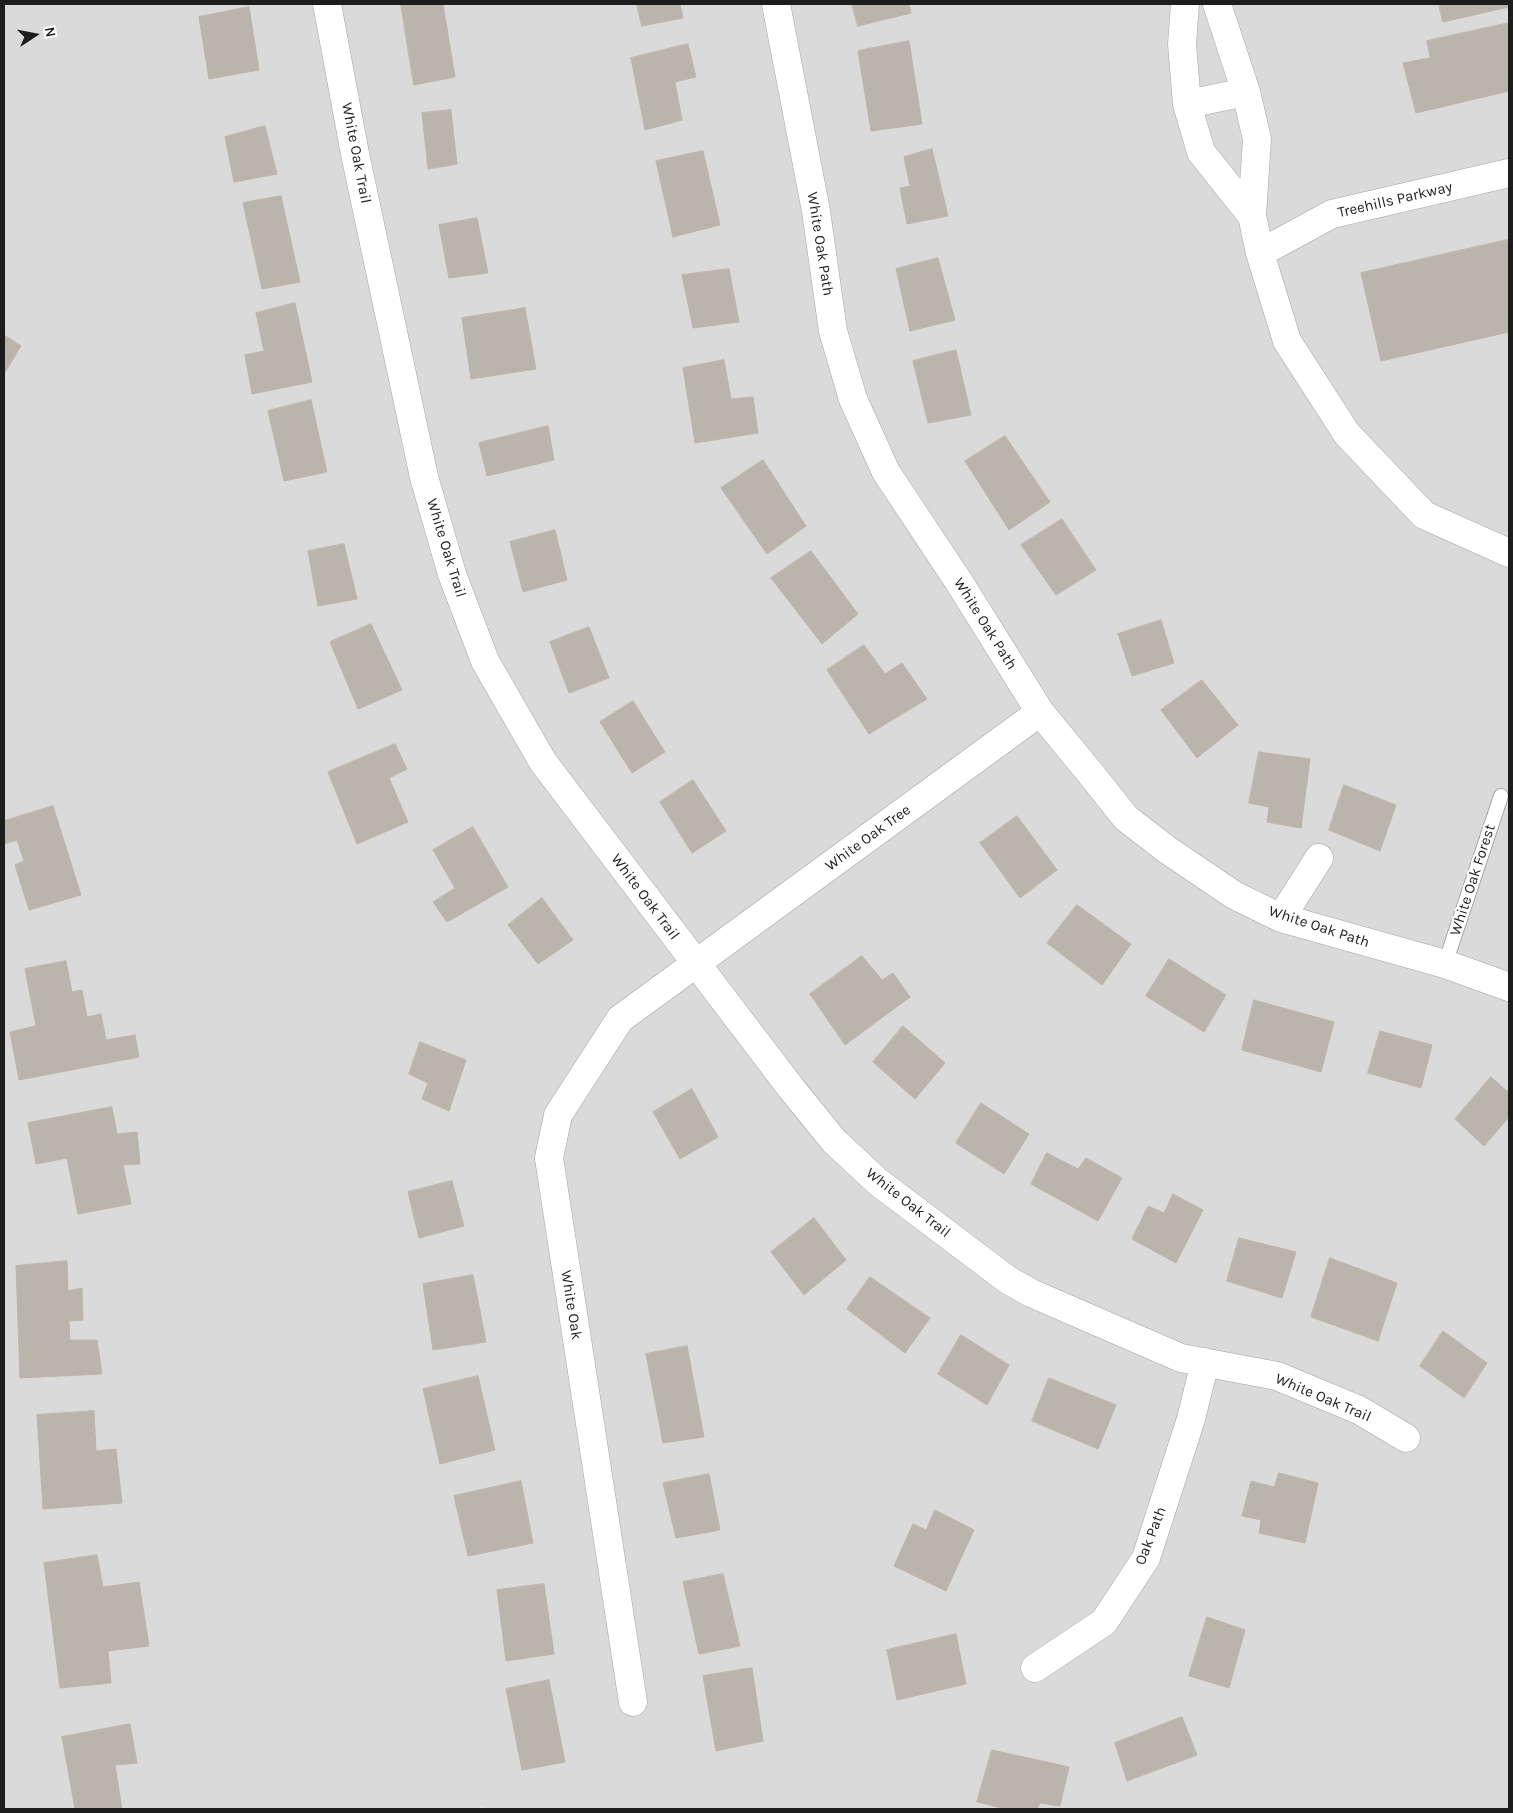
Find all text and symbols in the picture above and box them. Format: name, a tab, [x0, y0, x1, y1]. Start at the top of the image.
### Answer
north arrow	[10, 10, 60, 60]
text: N	[41, 25, 60, 39]
street label: White Oak Trail	[337, 101, 375, 205]
street label: Treehills Parkway	[1336, 178, 1454, 222]
street label: White Oak Path	[803, 191, 837, 297]
street label: White Oak Trail	[422, 496, 470, 600]
street label: White Oak Path	[950, 575, 1020, 673]
street label: White Oak Tree	[822, 801, 914, 875]
street label: White Oak Forest	[1447, 822, 1499, 938]
street label: White Oak Trail	[607, 851, 683, 943]
street label: White Oak Path	[1266, 902, 1372, 952]
street label: White Oak Trail	[862, 1164, 954, 1242]
street label: White Oak	[557, 1269, 585, 1341]
street label: White Oak Trail	[1272, 1370, 1374, 1426]
street label: Oak Path	[1132, 1504, 1170, 1568]

